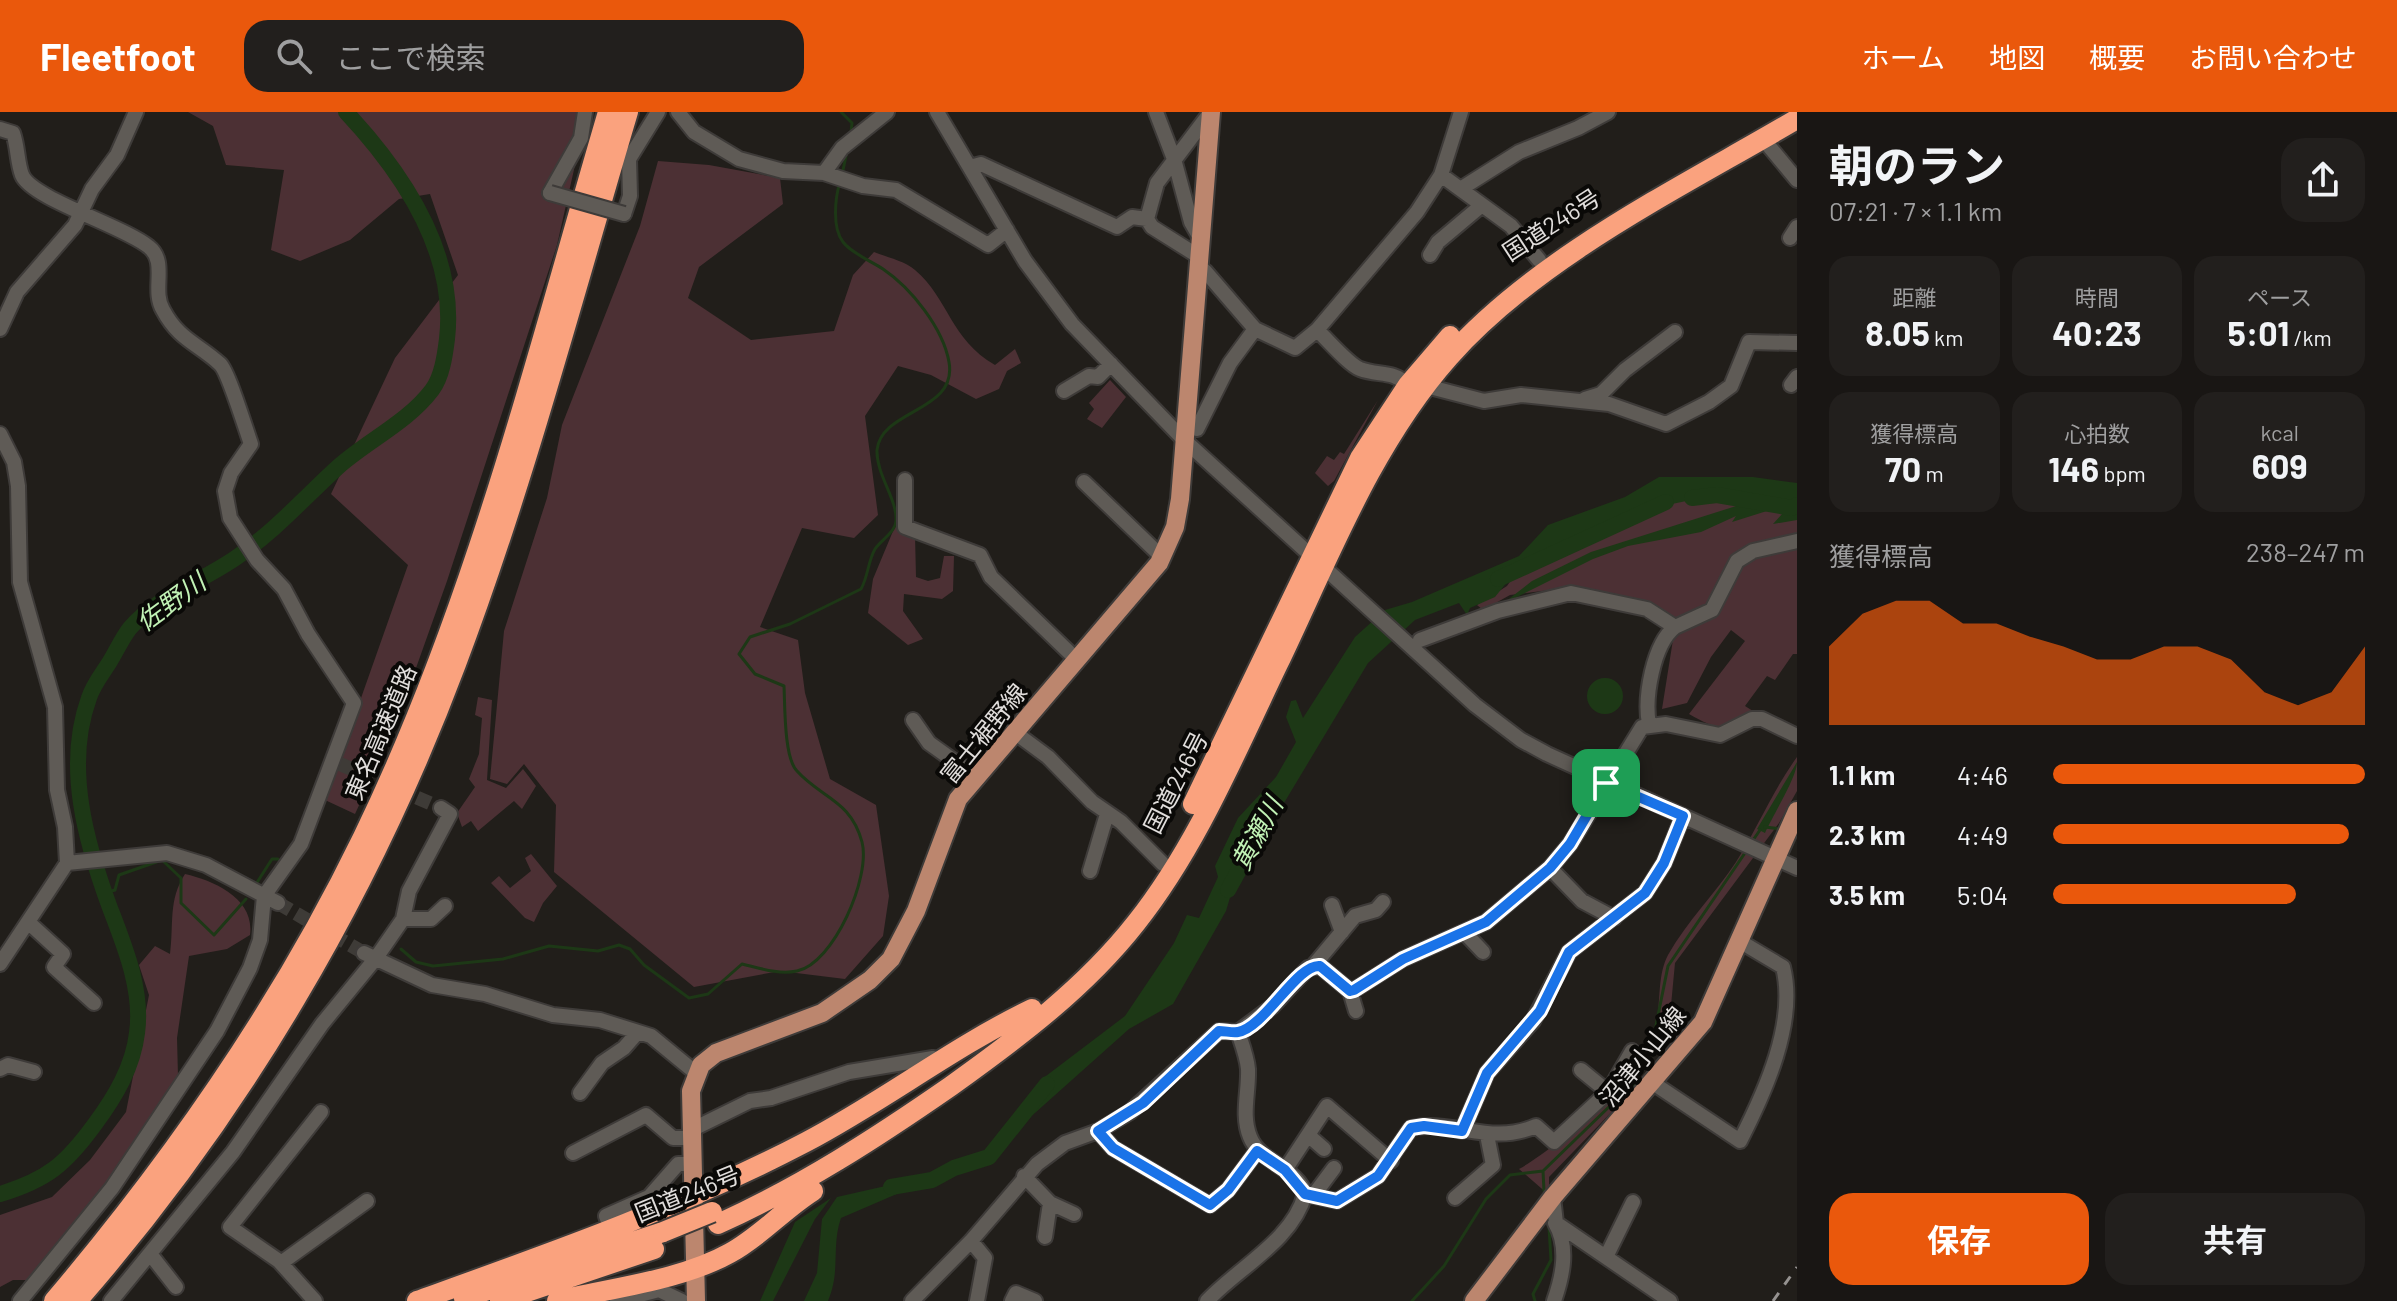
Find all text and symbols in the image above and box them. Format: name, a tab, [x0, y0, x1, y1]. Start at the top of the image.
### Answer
search box	[244, 20, 804, 92]
text: Fleetfoot	[40, 33, 196, 79]
icon: search	[272, 34, 316, 78]
text: ここで検索	[336, 39, 486, 75]
text: ホーム	[1862, 40, 1945, 74]
text: 地図	[1989, 40, 2045, 74]
text: 概要	[2089, 40, 2145, 74]
text: お問い合わせ	[2189, 40, 2357, 74]
text: 朝のラン	[1829, 138, 2005, 191]
button: share	[2281, 138, 2365, 222]
street label: 国道246号	[1497, 182, 1605, 266]
text: 07:21 · 7 × 1.1 km	[1829, 195, 2002, 226]
text: 距離	[1892, 284, 1936, 310]
text: 時間	[2075, 284, 2119, 310]
text: ペース	[2247, 284, 2312, 310]
text: 8.05	[1865, 312, 1930, 353]
text: 40:23	[2052, 312, 2142, 353]
text: 5:01	[2228, 312, 2289, 353]
text: km	[1930, 324, 1963, 350]
text: /km	[2289, 324, 2332, 350]
text: kcal	[2260, 419, 2299, 445]
text: 獲得標高	[1870, 420, 1958, 446]
text: 心拍数	[2064, 420, 2130, 446]
text: 609	[2252, 445, 2308, 486]
text: 70	[1885, 448, 1921, 489]
text: 146	[2048, 448, 2099, 489]
text: m	[1921, 460, 1944, 486]
text: bpm	[2099, 460, 2146, 486]
text: 238–247 m	[2246, 536, 2365, 567]
text: 獲得標高	[1829, 540, 1933, 571]
water label: 佐野川	[129, 564, 213, 636]
street label: 東名高速道路	[339, 660, 421, 804]
street label: 富士裾野線	[934, 677, 1032, 789]
street label: 国道246号	[1137, 726, 1213, 838]
pin	[1572, 749, 1640, 817]
text: 1.1 km	[1829, 759, 1895, 790]
text: 4:46	[1957, 759, 2008, 790]
icon: arrive	[1584, 761, 1628, 805]
water label: 黄瀬川	[1224, 789, 1289, 875]
text: 2.3 km	[1829, 819, 1905, 850]
text: 4:49	[1957, 819, 2008, 850]
text: 3.5 km	[1829, 879, 1905, 910]
text: 5:04	[1957, 879, 2008, 910]
street label: 沼津小山線	[1593, 1000, 1691, 1112]
street label: 国道246号	[630, 1159, 744, 1227]
button: 保存	[1829, 1193, 2089, 1285]
button: 共有	[2105, 1193, 2365, 1285]

